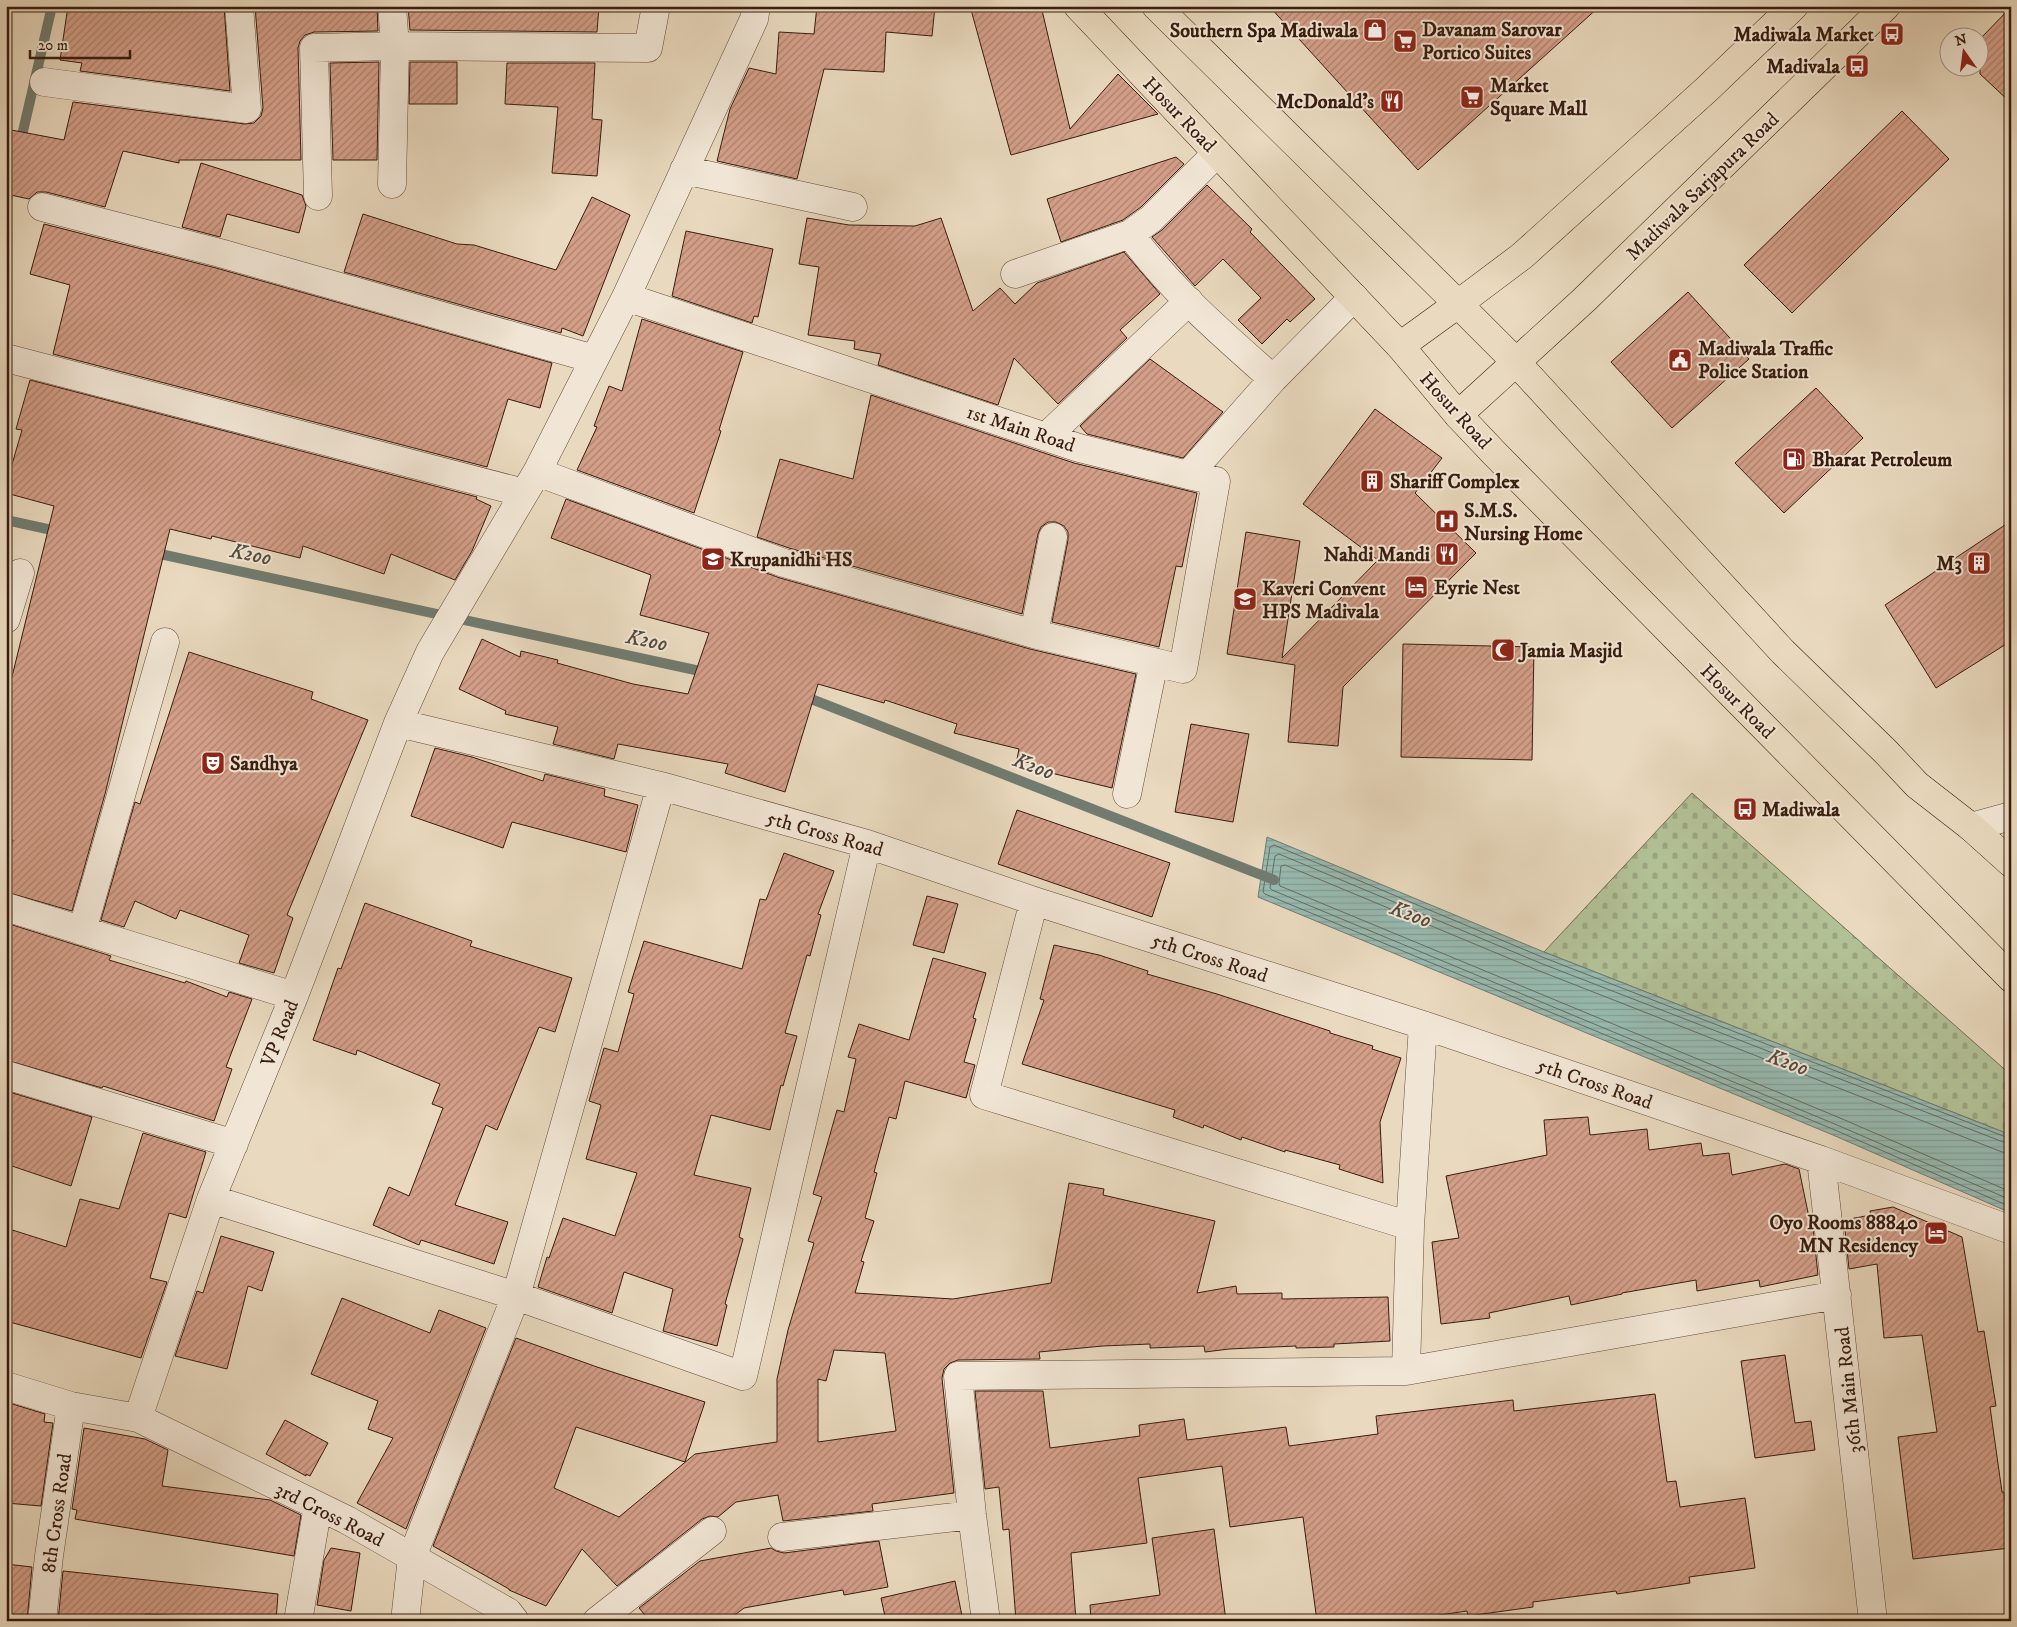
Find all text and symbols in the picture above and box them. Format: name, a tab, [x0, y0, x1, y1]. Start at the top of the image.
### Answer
shop icon: Southern Spa Madiwala	[1362, 17, 1388, 43]
place label: Davanam Sarovar Portico Suites	[1422, 18, 1562, 66]
place label: Southern Spa Madiwala	[1170, 19, 1358, 44]
bus stop icon: Madiwala Market	[1879, 21, 1905, 47]
place label: Madiwala Market	[1734, 23, 1875, 48]
scale bar	[30, 28, 130, 60]
supermarket icon: Davanam Sarovar Portico Suites	[1392, 28, 1418, 54]
north arrow	[1940, 28, 1990, 78]
text: N	[1953, 30, 1969, 50]
text: 20 m	[38, 36, 68, 55]
bus stop icon: Madivala	[1844, 53, 1870, 79]
place label: Madivala	[1766, 55, 1840, 80]
street label: Hosur Road	[1137, 72, 1221, 158]
place label: Market Square Mall	[1490, 74, 1588, 122]
supermarket icon: Market Square Mall	[1459, 84, 1485, 110]
restaurant icon: McDonald's	[1379, 88, 1405, 114]
place label: McDonald's	[1276, 90, 1374, 115]
street label: Madiwala Sarjapura Road	[1621, 108, 1785, 267]
place label: Madiwala Traffic Police Station	[1698, 337, 1834, 385]
public building icon: Madiwala Traffic Police Station	[1667, 347, 1693, 373]
street label: Hosur Road	[1414, 367, 1496, 455]
street label: 1st Main Road	[963, 400, 1078, 459]
fuel station icon: Bharat Petroleum	[1781, 446, 1807, 472]
place label: Bharat Petroleum	[1812, 448, 1952, 473]
building icon: Shariff Complex	[1359, 468, 1385, 494]
place label: Shariff Complex	[1390, 470, 1520, 495]
place label: S.M.S. Nursing Home	[1464, 499, 1584, 547]
hospital icon: S.M.S. Nursing Home	[1434, 508, 1460, 534]
water label: K200	[227, 538, 274, 572]
restaurant icon: Nahdi Mandi	[1434, 541, 1460, 567]
place label: Nahdi Mandi	[1323, 543, 1430, 568]
school or university icon: Krupanidhi HS	[700, 546, 726, 572]
place label: Krupanidhi HS	[730, 548, 853, 573]
building icon: M3	[1966, 550, 1992, 576]
place label: M3	[1936, 552, 1962, 577]
hotel icon: Eyrie Nest	[1403, 574, 1429, 600]
place label: Eyrie Nest	[1434, 576, 1520, 601]
place label: Kaveri Convent HPS Madivala	[1262, 577, 1386, 625]
school or university icon: Kaveri Convent HPS Madivala	[1232, 586, 1258, 612]
water label: K200	[623, 624, 670, 658]
mosque icon: Jamia Masjid	[1490, 637, 1516, 663]
place label: Jamia Masjid	[1518, 639, 1623, 664]
street label: Hosur Road	[1694, 659, 1780, 745]
water label: K200	[1009, 747, 1058, 787]
theatre icon: Sandhya	[200, 750, 226, 776]
place label: Sandhya	[230, 752, 298, 777]
bus stop icon: Madiwala	[1732, 796, 1758, 822]
place label: Madiwala	[1762, 798, 1840, 823]
street label: 5th Cross Road	[763, 806, 886, 863]
water label: K200	[1386, 895, 1435, 935]
street label: 5th Cross Road	[1148, 928, 1271, 989]
street label: VP Road	[255, 996, 305, 1072]
water label: K200	[1763, 1043, 1812, 1083]
street label: 5th Cross Road	[1533, 1053, 1656, 1116]
place label: Oyo Rooms 88840 MN Residency	[1769, 1211, 1918, 1259]
hotel icon: Oyo Rooms 88840 MN Residency	[1923, 1220, 1949, 1246]
street label: 36th Main Road	[1830, 1325, 1869, 1454]
street label: 8th Cross Road	[37, 1452, 78, 1575]
street label: 3rd Cross Road	[271, 1477, 388, 1553]

